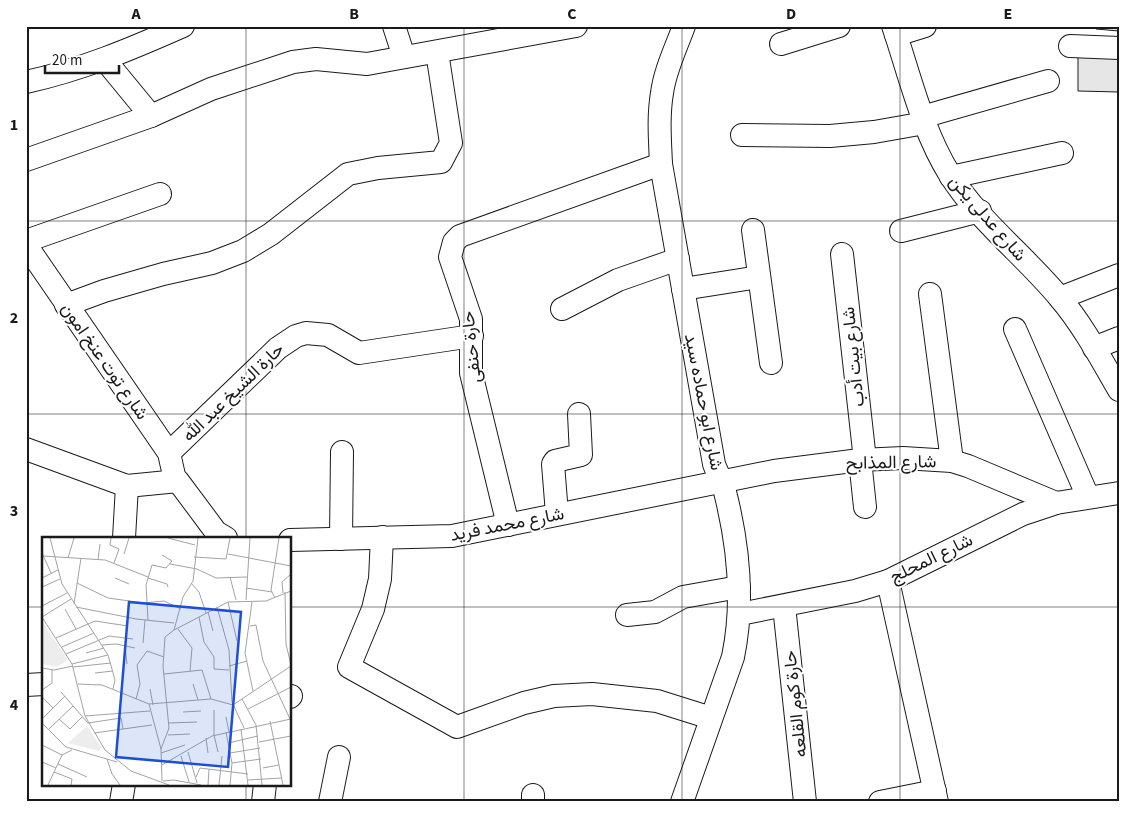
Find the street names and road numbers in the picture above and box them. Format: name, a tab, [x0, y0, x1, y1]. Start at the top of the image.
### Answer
street label: شارع عدلى يكن	[943, 170, 1032, 267]
street label: شارع توت عنخ امون	[55, 298, 154, 425]
street label: شارع بيت أدب	[836, 306, 871, 408]
street label: حارة حنفى	[455, 310, 488, 384]
street label: شارع ابو حماده سيد	[678, 332, 729, 473]
street label: حارة الشيخ عبد الله	[177, 337, 290, 448]
street label: شارع المذابح	[845, 449, 937, 476]
street label: شارع محمد فريد	[448, 501, 566, 548]
street label: شارع المحلج	[885, 528, 977, 589]
street label: حارة كوم القلعه	[777, 649, 814, 759]

